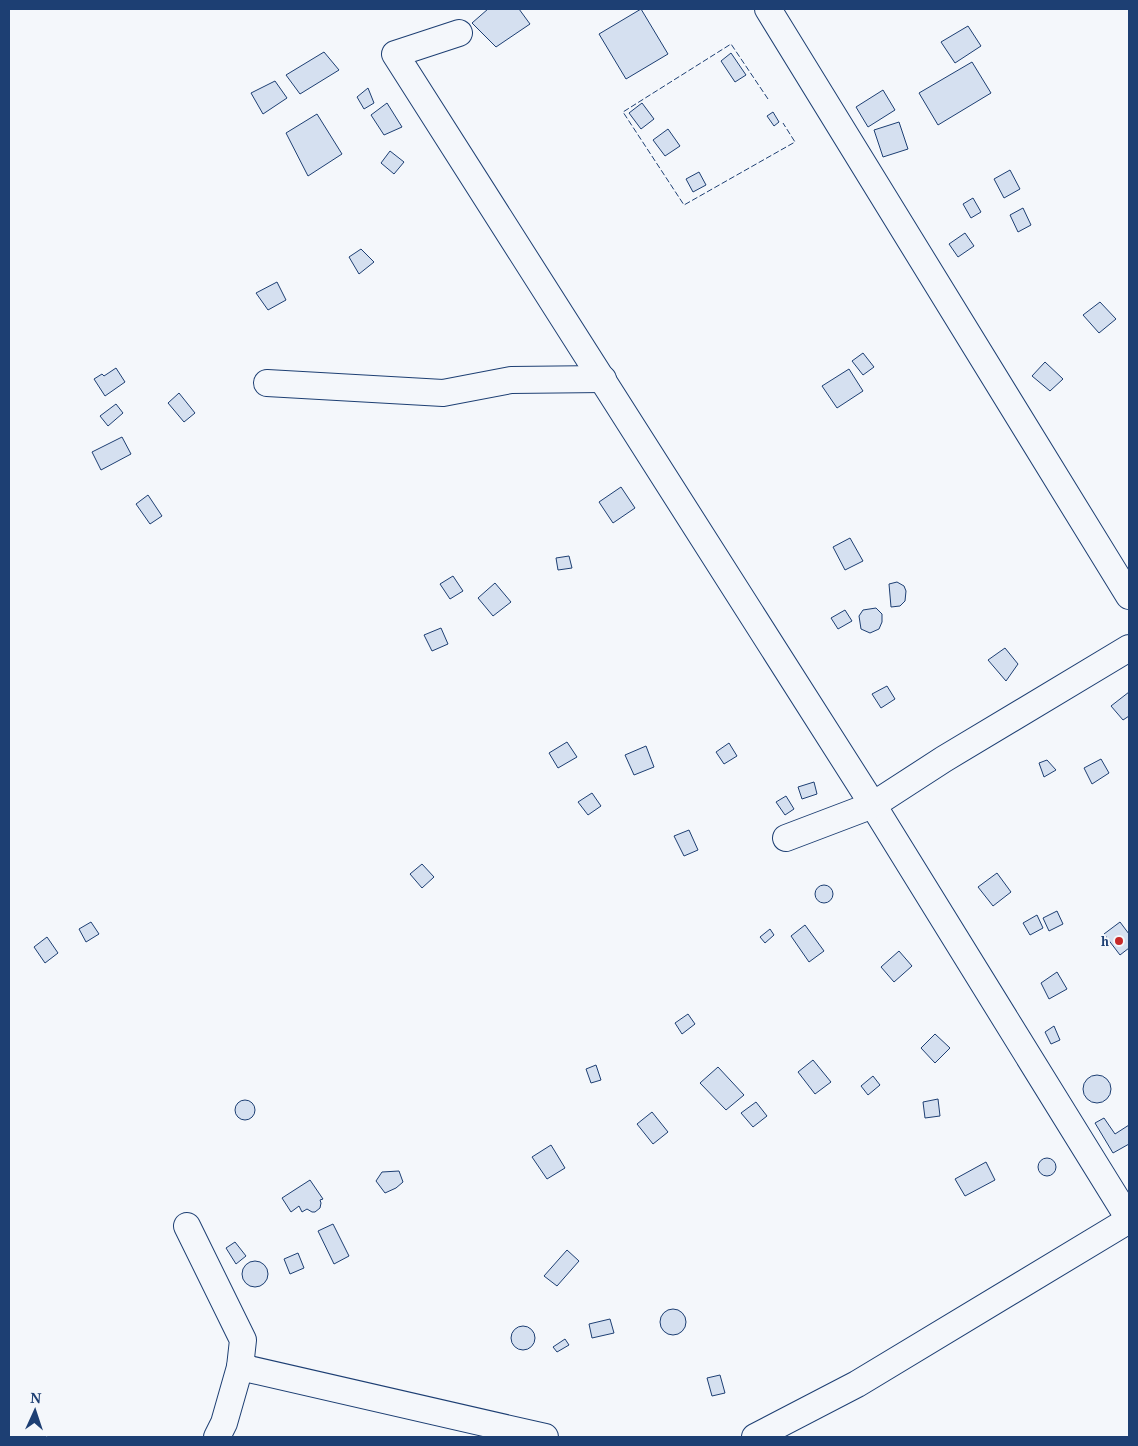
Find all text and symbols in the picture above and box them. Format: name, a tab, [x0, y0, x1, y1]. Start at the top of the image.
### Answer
place label: h	[1101, 933, 1109, 950]
marker: h	[1113, 935, 1125, 947]
north arrow	[10, 1386, 60, 1436]
text: N	[30, 1388, 42, 1407]

